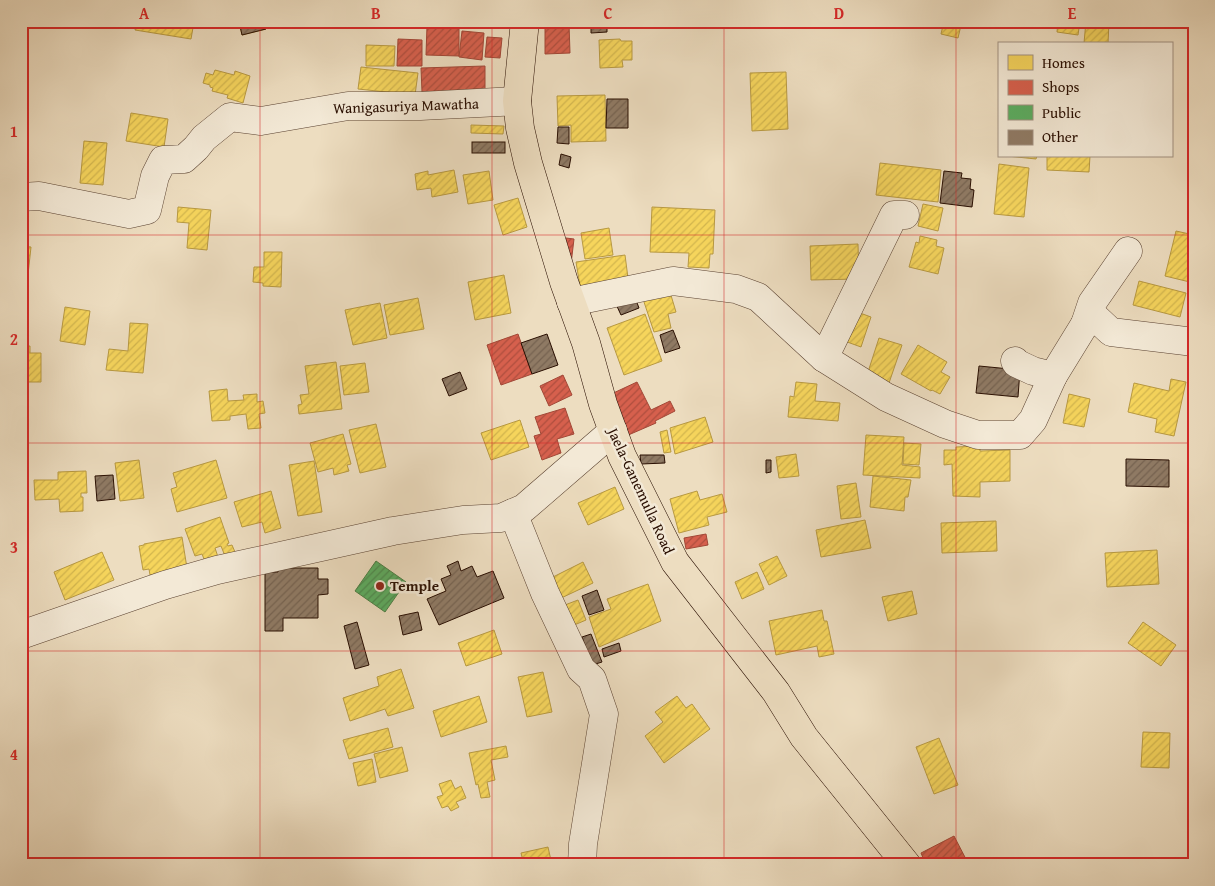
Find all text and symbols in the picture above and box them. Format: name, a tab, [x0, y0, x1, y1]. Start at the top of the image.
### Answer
text: A	[139, 1, 150, 25]
text: B	[371, 1, 381, 25]
text: C	[603, 1, 613, 25]
text: D	[834, 1, 844, 25]
text: E	[1068, 1, 1077, 25]
legend	[998, 42, 1172, 158]
text: Homes	[1042, 52, 1085, 73]
text: Shops	[1042, 76, 1079, 97]
street label: Wanigasuriya Mawatha	[333, 92, 479, 119]
text: Public	[1042, 102, 1081, 123]
text: 1	[10, 119, 18, 143]
text: Other	[1042, 126, 1078, 147]
text: 2	[10, 327, 18, 351]
street label: Jaela-Ganemulla Road	[602, 422, 680, 557]
text: 3	[10, 535, 18, 559]
place label: Temple	[390, 575, 439, 596]
marker: Temple	[374, 580, 386, 592]
text: 4	[10, 742, 18, 766]

